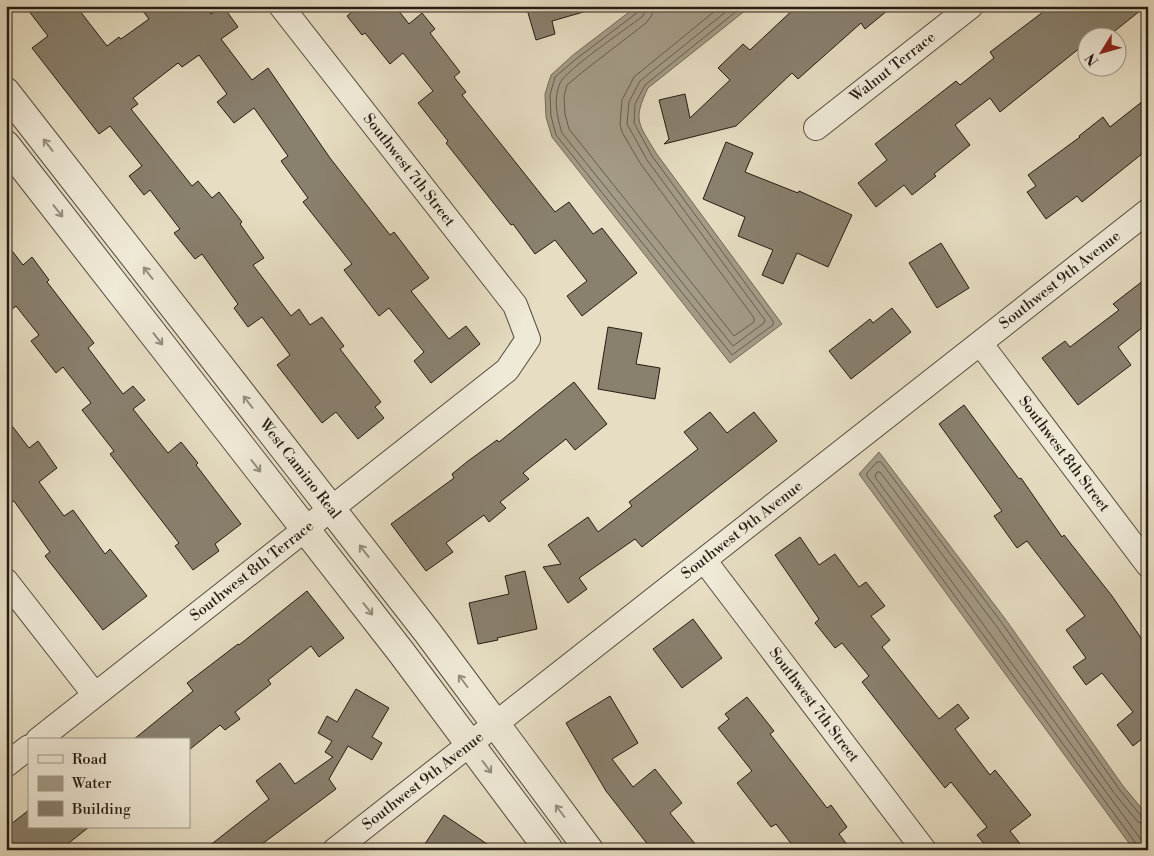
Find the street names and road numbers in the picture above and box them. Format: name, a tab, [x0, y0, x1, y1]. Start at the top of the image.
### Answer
street label: Walnut Terrace	[846, 28, 940, 107]
street label: Southwest 7th Street	[359, 110, 460, 231]
street label: Southwest 9th Avenue	[995, 227, 1125, 333]
street label: Southwest 8th Street	[1014, 392, 1114, 516]
street label: West Camino Real	[254, 414, 345, 523]
street label: Southwest 9th Avenue	[677, 477, 807, 583]
street label: Southwest 8th Terrace	[186, 517, 318, 625]
street label: Southwest 7th Street	[765, 644, 864, 767]
street label: Southwest 9th Avenue	[358, 728, 488, 834]

